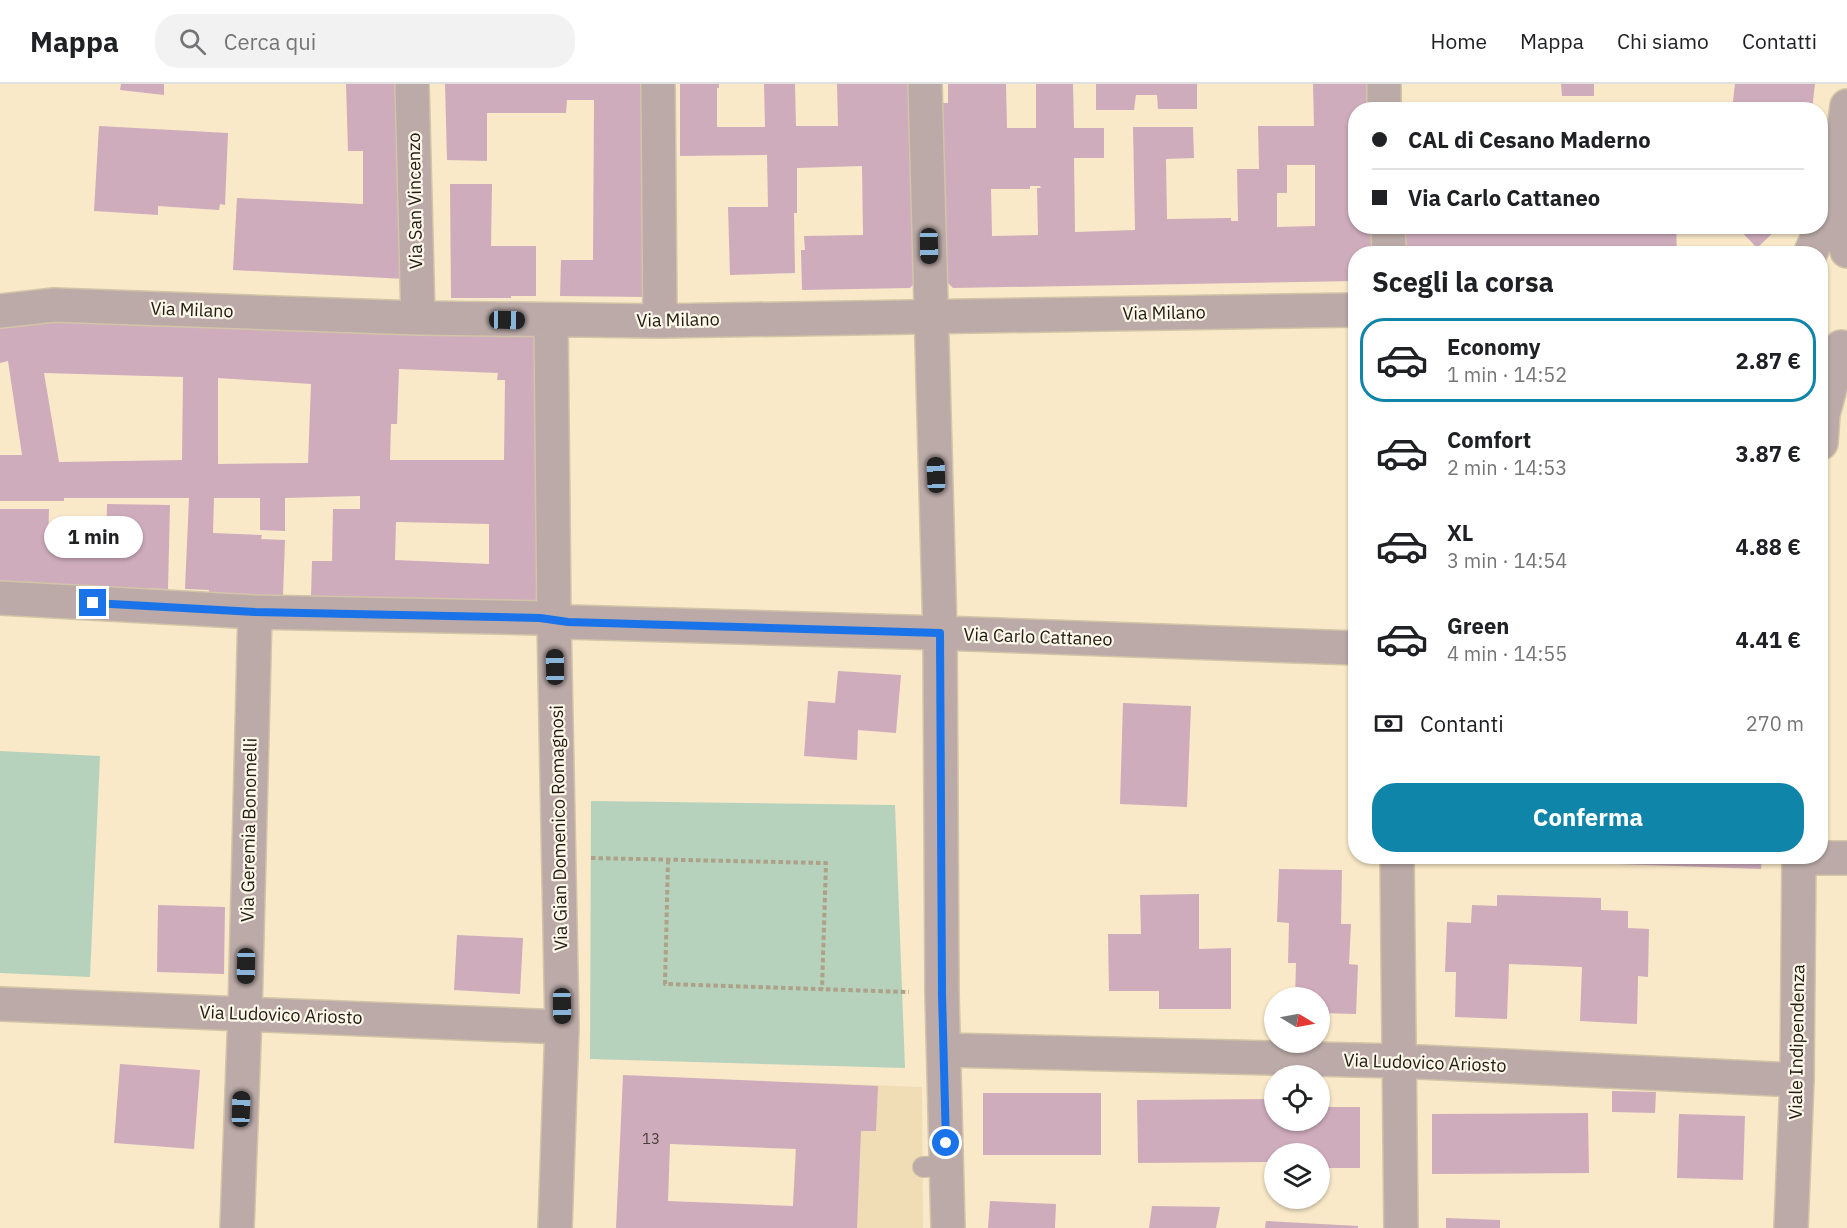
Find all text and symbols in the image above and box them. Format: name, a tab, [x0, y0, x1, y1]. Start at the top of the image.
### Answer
search box	[155, 14, 575, 68]
text: Mappa	[30, 23, 119, 60]
icon: search	[176, 25, 209, 58]
text: Cerca qui	[224, 27, 316, 56]
text: Home	[1431, 27, 1487, 55]
text: Mappa	[1520, 27, 1584, 55]
text: Chi siamo	[1617, 27, 1709, 55]
text: Contatti	[1742, 27, 1817, 55]
text: CAL di Cesano Maderno	[1408, 125, 1651, 154]
street label: Via San Vincenzo	[402, 132, 427, 270]
text: Via Carlo Cattaneo	[1408, 183, 1600, 212]
car	[920, 228, 938, 264]
text: Scegli la corsa	[1372, 264, 1554, 299]
street label: Via Milano	[150, 297, 234, 322]
street label: Via Milano	[1122, 300, 1206, 325]
street label: Via Milano	[636, 307, 720, 332]
car	[489, 311, 525, 329]
text: Economy	[1447, 332, 1541, 361]
icon: car	[1375, 333, 1429, 387]
text: 2.87 €	[1736, 346, 1801, 375]
text: 1 min · 14:52	[1447, 361, 1567, 388]
text: Comfort	[1447, 425, 1531, 454]
icon: car	[1375, 426, 1429, 480]
text: 3.87 €	[1736, 439, 1801, 468]
text: 2 min · 14:53	[1447, 454, 1567, 481]
car	[926, 457, 946, 493]
callout: 1 min	[44, 516, 142, 558]
text: XL	[1447, 518, 1473, 547]
icon: car	[1375, 519, 1429, 573]
text: 1 min	[67, 523, 120, 550]
text: 4.88 €	[1736, 532, 1801, 561]
text: 3 min · 14:54	[1447, 547, 1567, 574]
route end	[79, 589, 106, 616]
text: Green	[1447, 611, 1509, 640]
icon: car	[1375, 612, 1429, 666]
street label: Via Carlo Cattaneo	[963, 622, 1113, 651]
text: 4.41 €	[1736, 625, 1801, 654]
text: 4 min · 14:55	[1447, 640, 1567, 667]
car	[546, 649, 564, 685]
street label: Via Gian Domenico Romagnosi	[545, 705, 572, 951]
icon: cash	[1372, 707, 1405, 740]
text: Contanti	[1420, 709, 1504, 738]
text: 270 m	[1746, 710, 1804, 737]
street label: Via Geremia Bonomelli	[235, 738, 262, 922]
button: Conferma	[1372, 783, 1804, 852]
car	[237, 948, 255, 984]
street label: Viale Indipendenza	[1784, 964, 1809, 1120]
north arrow	[1264, 987, 1330, 1053]
map controls	[1264, 987, 1330, 1209]
car	[553, 988, 571, 1024]
street label: Via Ludovico Ariosto	[199, 1000, 363, 1029]
street label: Via Ludovico Ariosto	[1343, 1048, 1507, 1077]
button: locate	[1264, 1065, 1330, 1131]
car	[231, 1091, 251, 1127]
house number: 13	[642, 1129, 660, 1148]
route start	[932, 1129, 959, 1156]
button: layers	[1264, 1143, 1330, 1209]

